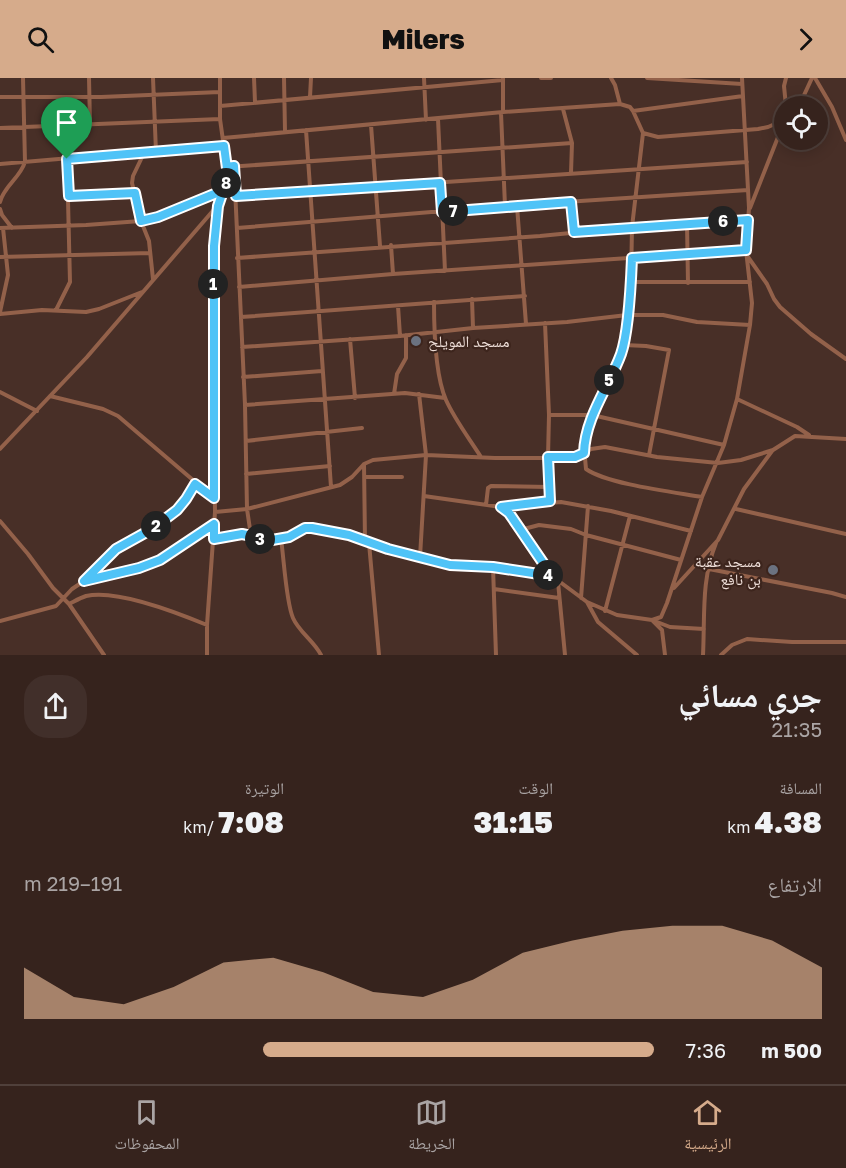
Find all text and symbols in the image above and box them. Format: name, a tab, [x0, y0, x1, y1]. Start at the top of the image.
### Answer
icon: search	[24, 23, 57, 56]
text: Milers	[381, 23, 465, 55]
icon: forward	[789, 23, 822, 56]
map controls	[774, 96, 828, 150]
button: locate	[774, 96, 828, 150]
pin	[41, 97, 92, 159]
icon: arrive	[50, 106, 83, 139]
pin: 8	[211, 168, 241, 198]
text: 8	[221, 173, 231, 193]
pin: 7	[438, 196, 468, 226]
text: 7	[449, 201, 457, 221]
pin: 6	[708, 206, 738, 236]
text: 6	[718, 211, 728, 231]
pin: 1	[198, 269, 228, 299]
text: 1	[209, 274, 217, 294]
place label: مسجد المويلح	[428, 331, 510, 352]
marker: مسجد المويلح	[409, 334, 423, 348]
pin: 5	[594, 365, 624, 395]
text: 5	[604, 370, 614, 390]
pin: 2	[141, 511, 171, 541]
text: 2	[151, 516, 161, 536]
pin: 3	[245, 524, 275, 554]
text: 3	[255, 529, 265, 549]
place label: مسجد عقبة بن نافع	[695, 551, 761, 590]
pin: 4	[533, 560, 563, 590]
marker: مسجد عقبة بن نافع	[766, 563, 780, 577]
text: 4	[543, 565, 553, 585]
button: share	[24, 675, 87, 738]
text: جري مسائي	[678, 675, 822, 714]
text: 21:35	[771, 717, 822, 741]
text: الوتيرة	[245, 778, 284, 798]
text: الوقت	[519, 778, 553, 798]
text: المسافة	[780, 778, 822, 798]
text: 7:08	[218, 804, 284, 840]
text: 31:15	[474, 804, 553, 840]
text: 4.38	[755, 804, 822, 840]
text: /km	[183, 817, 218, 837]
text: km	[727, 817, 755, 837]
text: 191–219 m	[24, 871, 122, 895]
text: الارتفاع	[767, 872, 822, 896]
text: 7:36	[686, 1038, 726, 1062]
text: 500 m	[761, 1038, 822, 1062]
tab: المحفوظات	[114, 1096, 180, 1159]
tab: الخريطة	[408, 1096, 455, 1159]
tab: الرئيسية	[684, 1096, 732, 1159]

